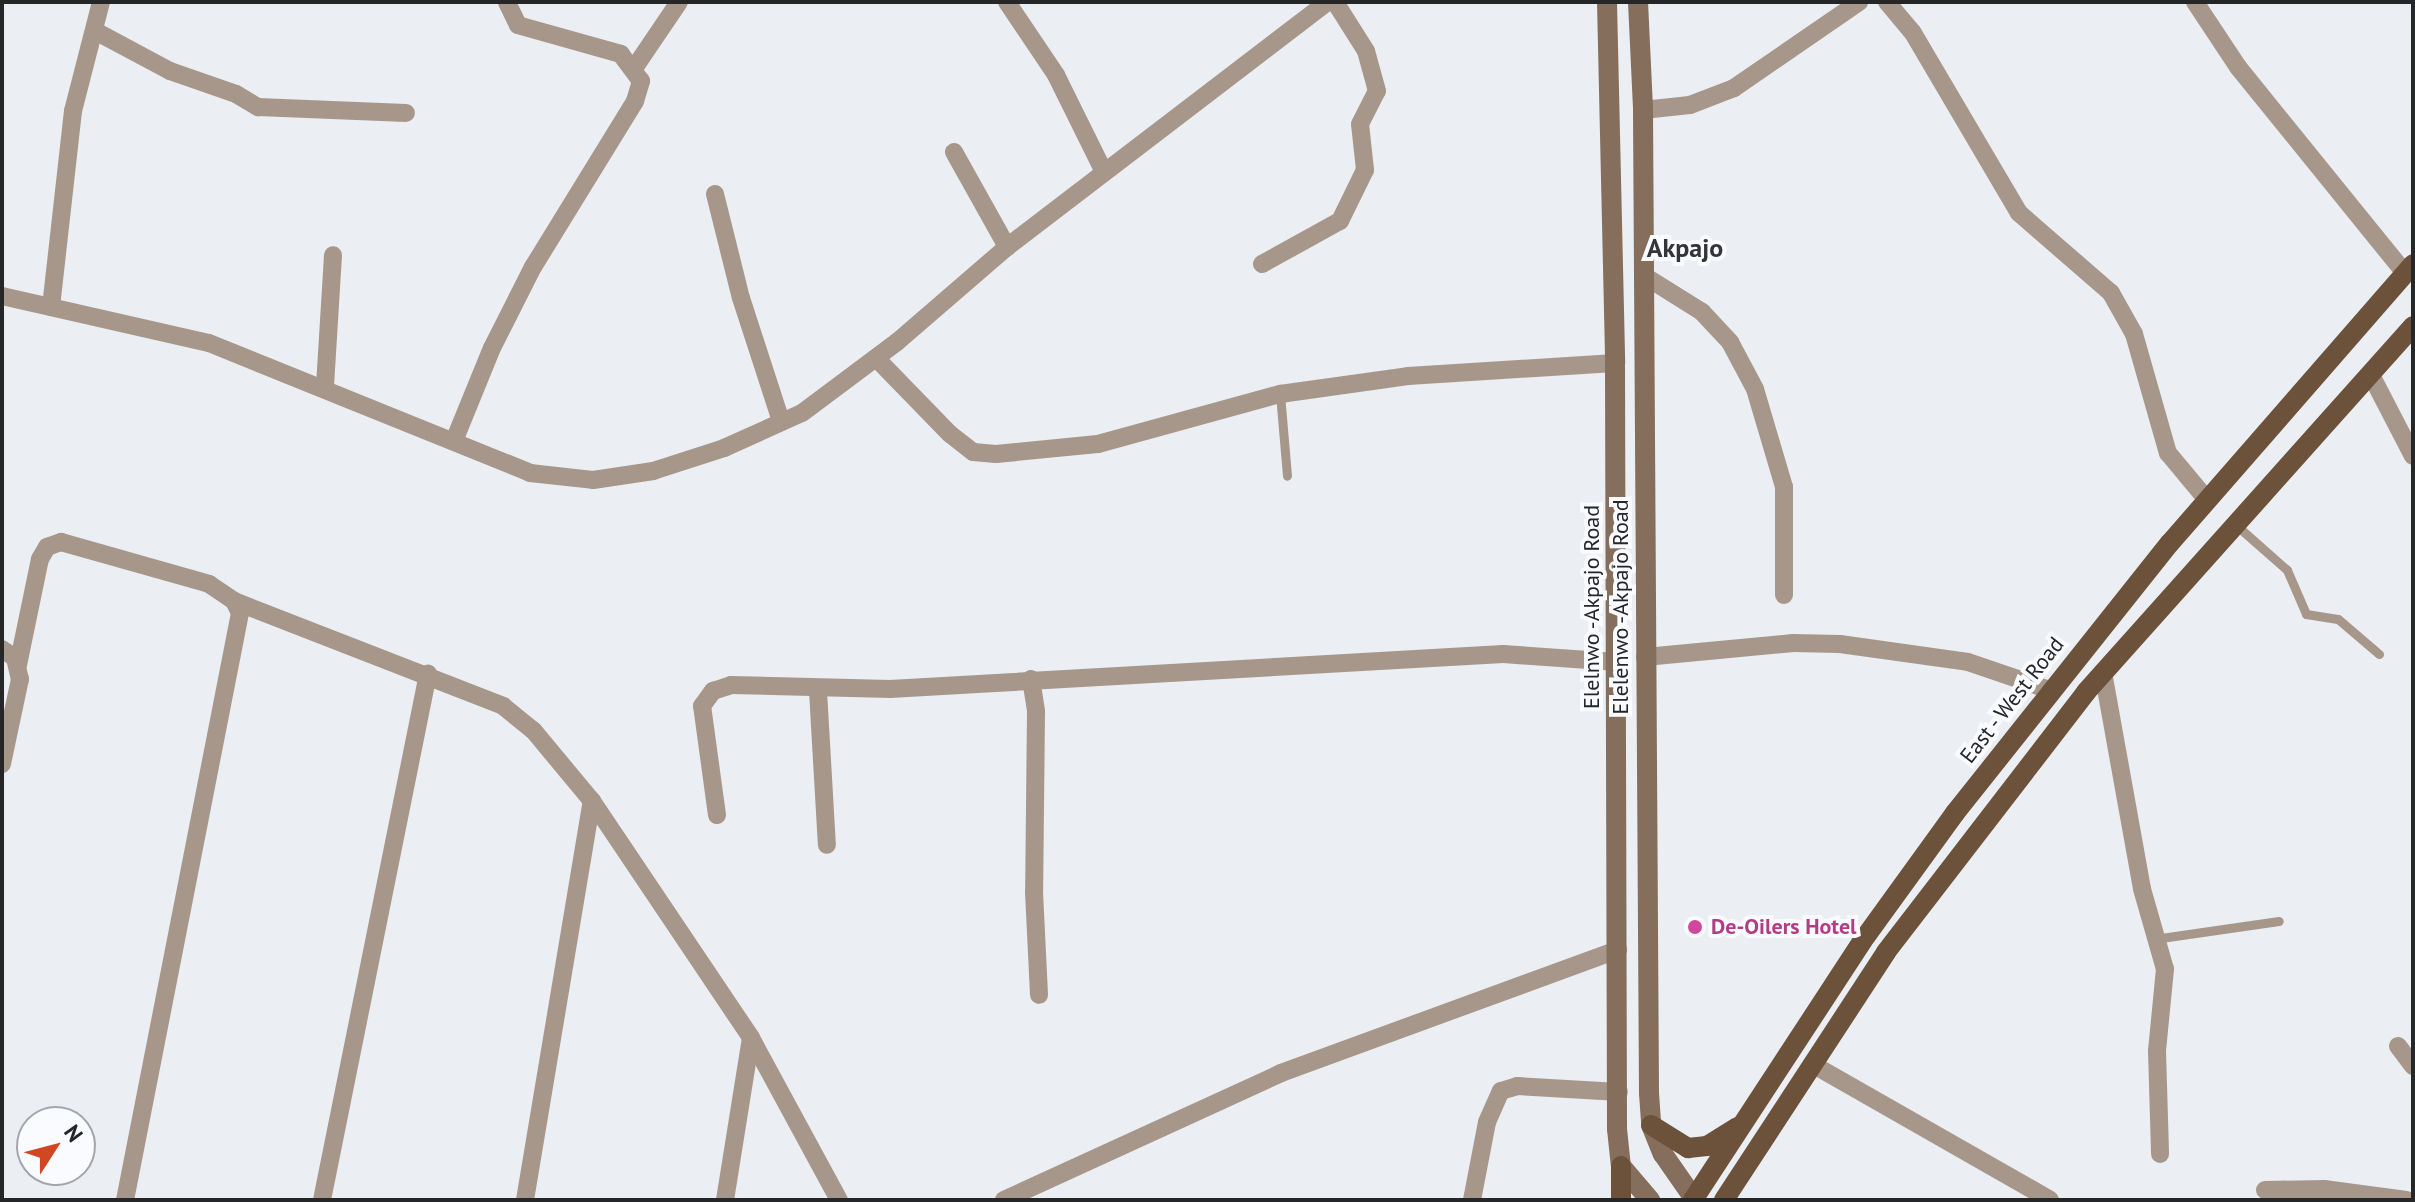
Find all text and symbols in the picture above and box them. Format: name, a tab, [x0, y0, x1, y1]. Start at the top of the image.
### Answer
district label: Akpajo	[1647, 232, 1723, 264]
street label: Elelenwo -Akpajo Road	[1608, 499, 1634, 715]
street label: Elelnwo -Akpajo Road	[1579, 504, 1605, 710]
street label: East - West Road	[1953, 630, 2071, 770]
place label: De-Oilers Hotel	[1711, 914, 1857, 940]
marker: De-Oilers Hotel	[1686, 918, 1704, 936]
north arrow	[16, 1106, 96, 1186]
text: N	[58, 1119, 89, 1147]

